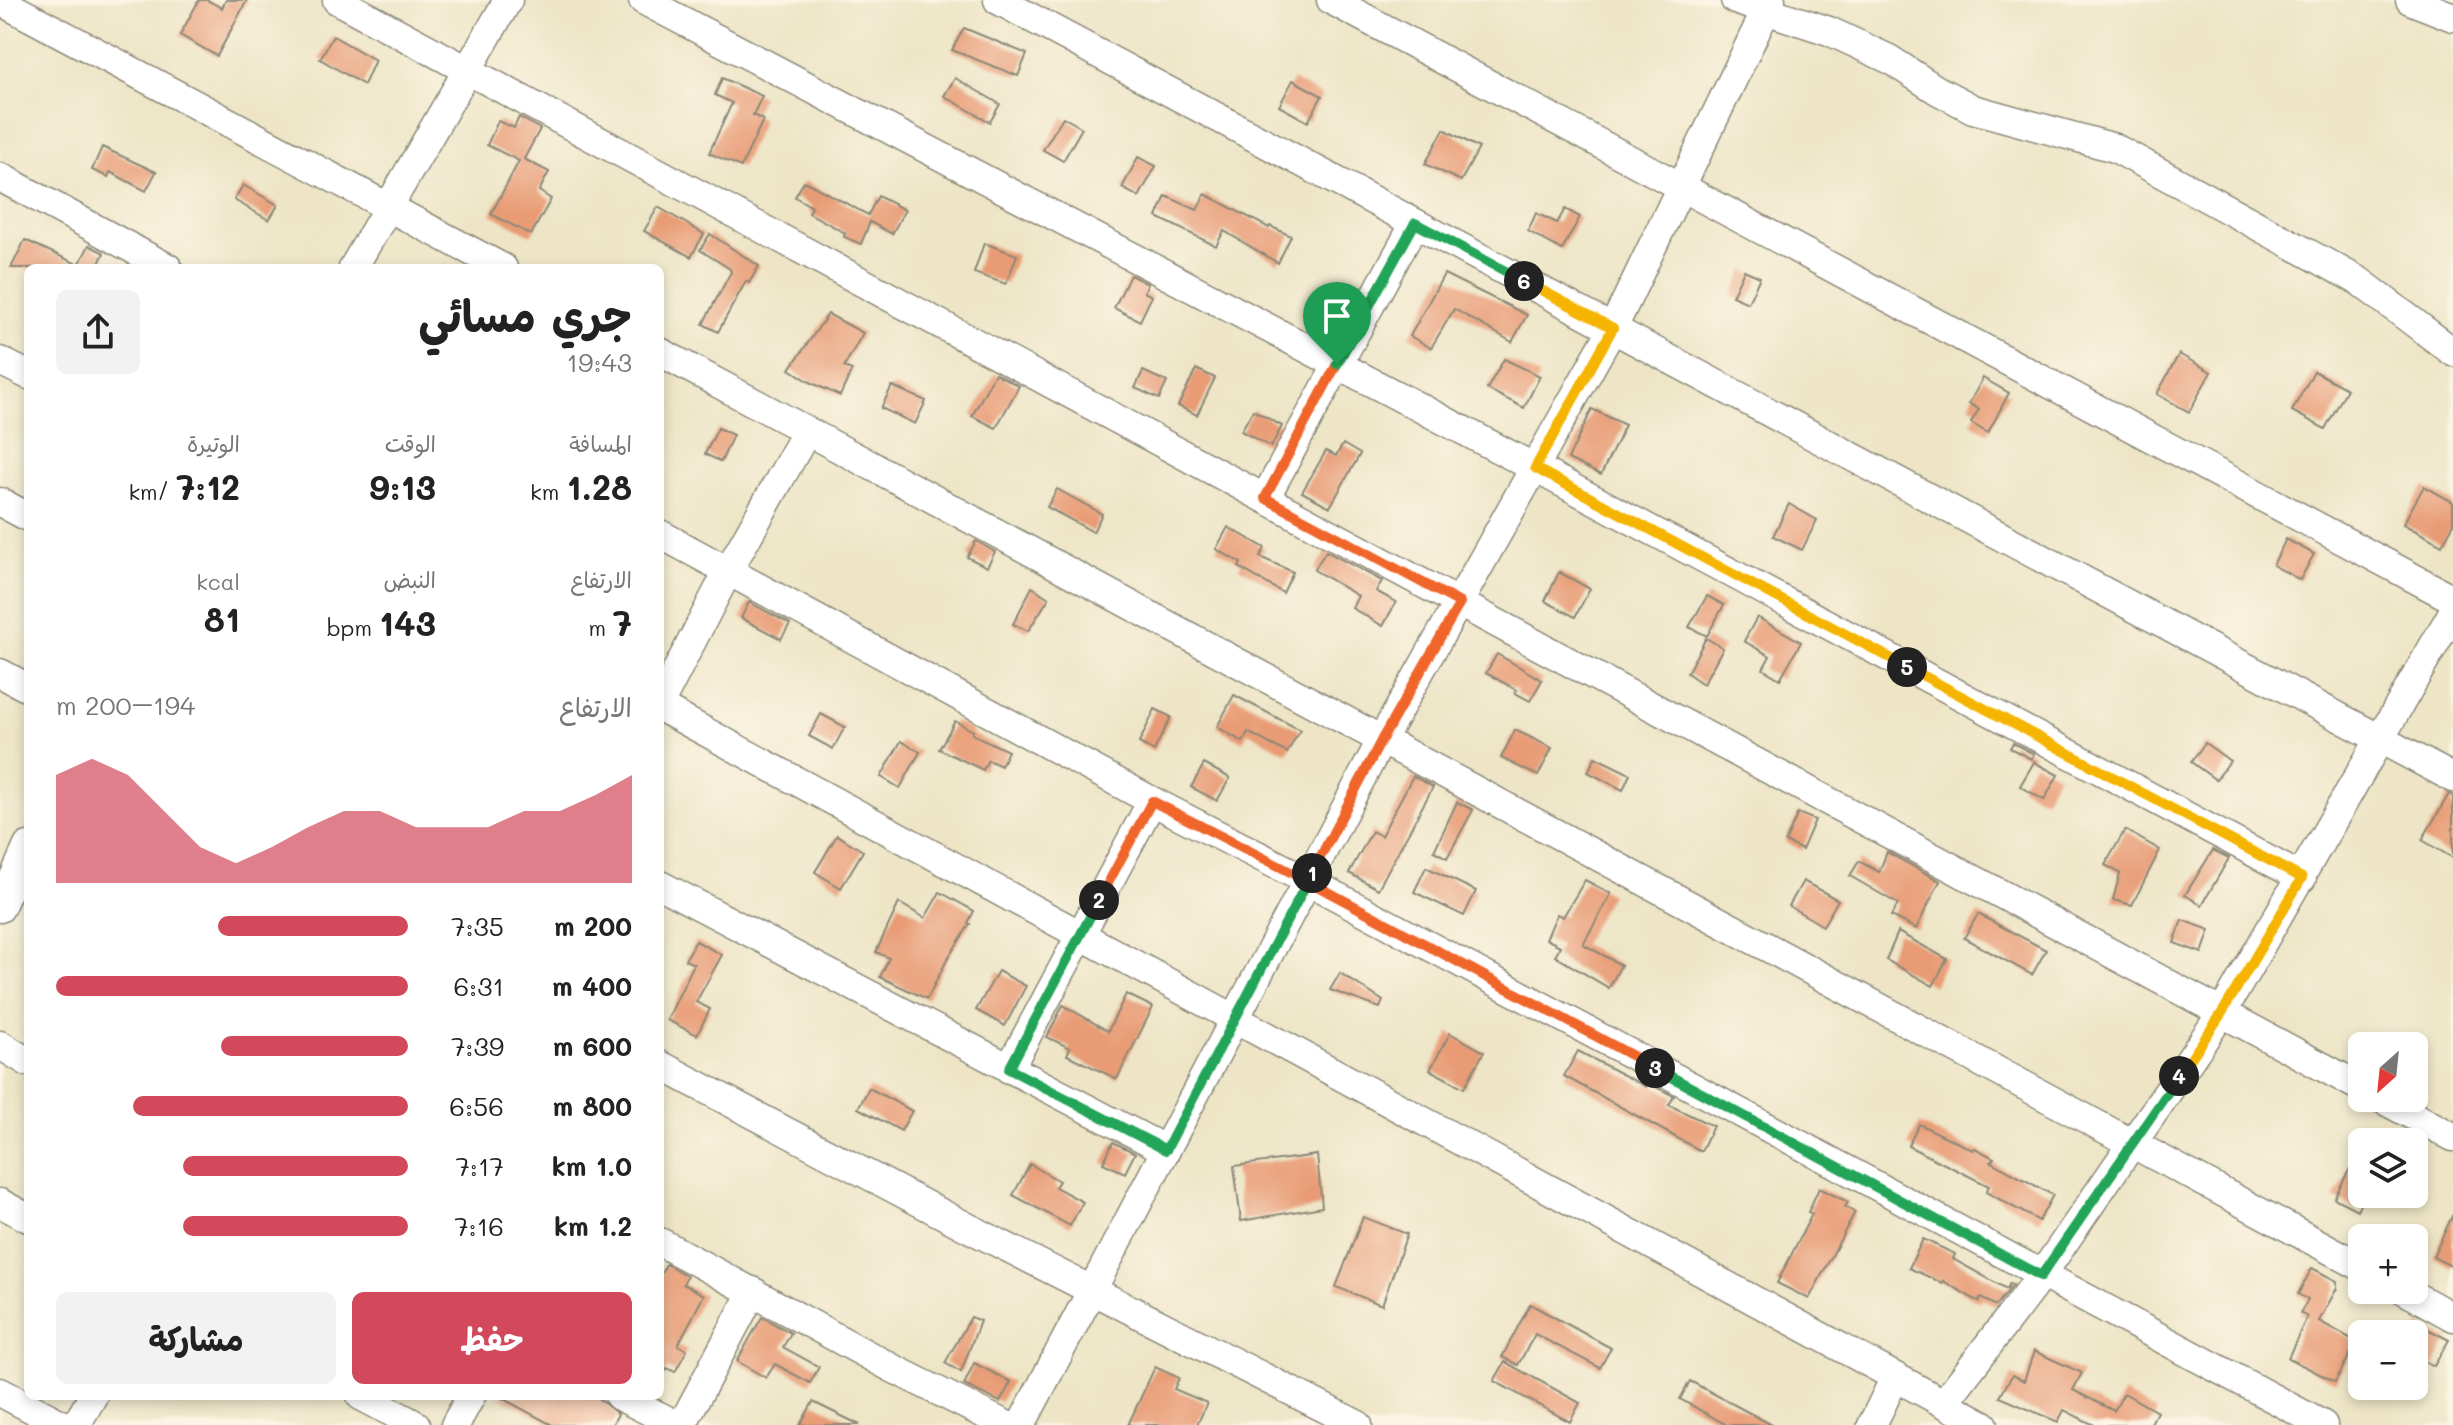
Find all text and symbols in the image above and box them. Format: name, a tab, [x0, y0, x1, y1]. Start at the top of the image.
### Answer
pin: 6	[1504, 261, 1544, 301]
text: 6	[1517, 266, 1531, 295]
pin	[1303, 282, 1371, 364]
text: جري مسائي	[418, 286, 632, 343]
button: share	[56, 290, 140, 374]
icon: arrive	[1315, 294, 1359, 338]
text: 19:43	[566, 345, 632, 379]
text: الوتيرة	[187, 429, 240, 458]
text: الوقت	[385, 429, 436, 458]
text: المسافة	[569, 429, 632, 458]
text: 7:12	[176, 464, 240, 509]
text: 9:13	[369, 464, 436, 509]
text: 1.28	[566, 464, 632, 509]
text: /km	[128, 477, 176, 506]
text: km	[530, 477, 566, 506]
text: النبض	[383, 565, 436, 594]
text: الارتفاع	[570, 565, 632, 594]
text: kcal	[196, 567, 240, 596]
text: 81	[204, 596, 240, 641]
text: 143	[379, 600, 436, 645]
text: 7	[613, 600, 632, 645]
text: bpm	[327, 613, 379, 642]
text: m	[588, 613, 613, 642]
pin: 5	[1887, 647, 1927, 687]
text: 5	[1901, 652, 1913, 681]
text: 194–200 m	[56, 688, 195, 722]
text: الارتفاع	[559, 690, 632, 724]
pin: 1	[1292, 853, 1332, 893]
text: 1	[1307, 858, 1317, 887]
pin: 2	[1079, 880, 1119, 920]
text: 2	[1093, 885, 1105, 914]
text: 7:35	[451, 909, 504, 943]
text: 200 m	[554, 909, 632, 943]
text: 6:31	[453, 969, 504, 1003]
text: 400 m	[552, 969, 632, 1003]
text: 7:39	[451, 1029, 504, 1063]
text: 600 m	[553, 1029, 632, 1063]
north arrow	[2348, 1032, 2428, 1112]
map controls	[2348, 1032, 2428, 1400]
pin: 3	[1635, 1048, 1675, 1088]
text: 3	[1648, 1053, 1662, 1082]
pin: 4	[2159, 1056, 2199, 1096]
text: 4	[2172, 1061, 2186, 1090]
text: 6:56	[449, 1089, 504, 1123]
text: 800 m	[552, 1089, 632, 1123]
button: layers	[2348, 1128, 2428, 1208]
text: 7:17	[455, 1149, 504, 1183]
text: 1.0 km	[552, 1149, 632, 1183]
text: 7:16	[454, 1209, 504, 1243]
text: 1.2 km	[554, 1209, 632, 1243]
button: +	[2348, 1224, 2428, 1304]
button: مشاركة	[56, 1292, 336, 1384]
button: حفظ	[352, 1292, 632, 1384]
button: −	[2348, 1320, 2428, 1400]

